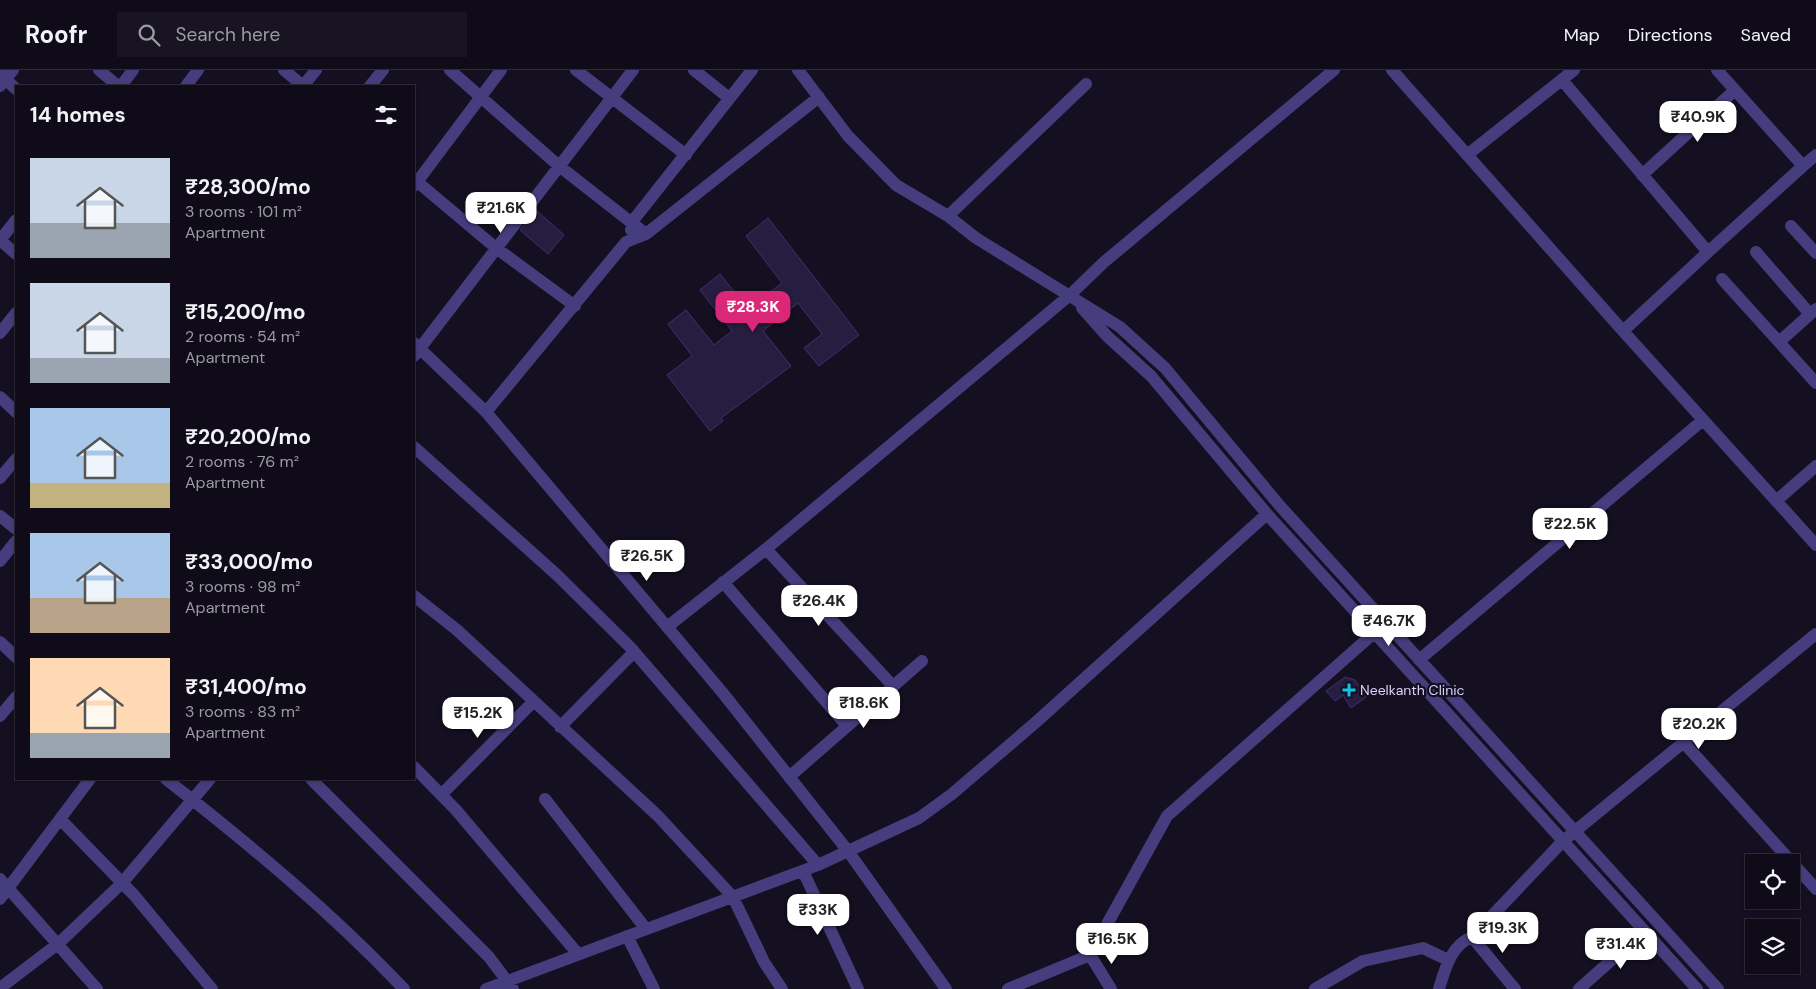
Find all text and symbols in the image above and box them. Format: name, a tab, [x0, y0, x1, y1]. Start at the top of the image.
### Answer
search box	[117, 12, 467, 57]
text: Roofr	[25, 19, 87, 50]
icon: search	[135, 21, 163, 49]
text: Search here	[175, 22, 280, 47]
text: Map	[1564, 23, 1600, 47]
text: Directions	[1628, 23, 1713, 47]
text: Saved	[1741, 23, 1791, 47]
pin: ₹40.9K	[1657, 100, 1739, 143]
text: 14 homes	[30, 101, 126, 129]
icon: filters	[372, 101, 400, 129]
text: ₹40.9K	[1670, 106, 1726, 127]
text: ₹28,300/mo	[185, 173, 311, 201]
icon: home	[70, 178, 130, 238]
pin: ₹21.6K	[460, 191, 542, 234]
text: ₹21.6K	[476, 197, 526, 218]
text: 3 rooms · 101 m²	[185, 201, 302, 222]
text: Apartment	[185, 222, 265, 243]
pin: ₹28.3K	[712, 290, 794, 333]
text: ₹28.3K	[726, 296, 780, 317]
text: ₹15,200/mo	[185, 298, 306, 326]
icon: home	[70, 303, 130, 363]
text: 2 rooms · 54 m²	[185, 326, 300, 347]
text: Apartment	[185, 347, 265, 368]
text: ₹20,200/mo	[185, 423, 311, 451]
icon: home	[70, 428, 130, 488]
text: 2 rooms · 76 m²	[185, 451, 299, 472]
text: Apartment	[185, 472, 265, 493]
pin: ₹22.5K	[1529, 508, 1611, 550]
text: ₹22.5K	[1544, 513, 1596, 534]
pin: ₹26.5K	[606, 540, 688, 582]
text: ₹26.5K	[620, 545, 674, 566]
text: ₹33,000/mo	[185, 548, 313, 576]
icon: home	[70, 553, 130, 613]
text: 3 rooms · 98 m²	[185, 576, 301, 597]
pin: ₹26.4K	[778, 584, 860, 627]
text: ₹26.4K	[792, 590, 846, 611]
text: Apartment	[185, 597, 265, 618]
pin: ₹46.7K	[1348, 604, 1430, 647]
text: ₹46.7K	[1363, 610, 1415, 631]
text: ₹31,400/mo	[185, 673, 307, 701]
icon: home	[70, 678, 130, 738]
place label: Neelkanth Clinic	[1360, 681, 1465, 699]
marker: Neelkanth Clinic	[1342, 683, 1356, 697]
pin: ₹18.6K	[823, 686, 905, 729]
text: ₹18.6K	[839, 692, 889, 713]
pin: ₹15.2K	[437, 696, 519, 739]
text: 3 rooms · 83 m²	[185, 701, 300, 722]
text: ₹15.2K	[453, 702, 503, 723]
pin: ₹20.2K	[1658, 708, 1740, 750]
text: ₹20.2K	[1672, 713, 1726, 734]
text: Apartment	[185, 722, 265, 743]
map controls	[1745, 854, 1800, 974]
button: locate	[1745, 854, 1800, 909]
pin: ₹33K	[788, 894, 848, 936]
text: ₹33K	[798, 899, 838, 920]
pin: ₹19.3K	[1462, 912, 1544, 954]
text: ₹19.3K	[1478, 917, 1528, 938]
button: layers	[1745, 919, 1800, 974]
pin: ₹16.5K	[1071, 922, 1153, 965]
text: ₹16.5K	[1087, 928, 1137, 949]
pin: ₹31.4K	[1580, 928, 1662, 970]
text: ₹31.4K	[1596, 933, 1646, 954]

